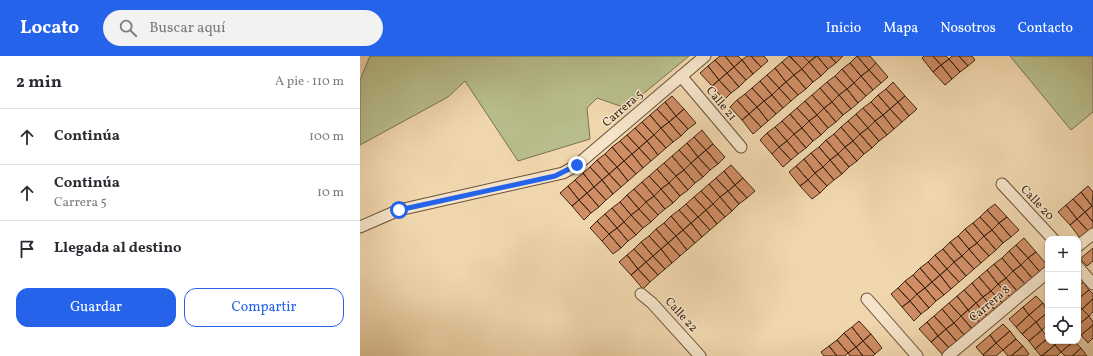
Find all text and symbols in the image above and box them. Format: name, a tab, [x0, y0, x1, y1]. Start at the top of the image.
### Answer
search box	[103, 10, 383, 46]
text: Locato	[20, 15, 79, 41]
icon: search	[117, 17, 139, 39]
text: Buscar aquí	[149, 18, 226, 39]
text: Inicio	[826, 19, 861, 38]
text: Mapa	[883, 19, 918, 38]
text: Nosotros	[940, 19, 996, 38]
text: Contacto	[1018, 19, 1073, 38]
text: 2 min	[16, 71, 62, 94]
text: A pie · 110 m	[275, 73, 344, 91]
street label: Calle 21	[702, 83, 740, 125]
street label: Carrera 5	[599, 87, 647, 131]
icon: ahead	[16, 126, 38, 148]
text: Continúa	[54, 126, 120, 147]
text: 100 m	[309, 128, 344, 146]
route end	[568, 156, 586, 174]
text: Continúa	[54, 173, 120, 194]
icon: ahead	[16, 182, 38, 204]
street label: Calle 20	[1017, 182, 1057, 224]
text: 10 m	[317, 184, 344, 202]
text: Carrera 5	[54, 194, 107, 212]
route start	[390, 201, 408, 219]
map controls	[1045, 236, 1081, 344]
button: +	[1045, 236, 1081, 272]
icon: arrive	[16, 238, 38, 260]
text: Llegada al destino	[54, 238, 182, 259]
button: −	[1045, 272, 1081, 308]
street label: Carrera 8	[966, 282, 1014, 326]
button: Guardar	[16, 288, 176, 327]
button: Compartir	[184, 288, 344, 327]
street label: Calle 22	[661, 294, 701, 336]
button: locate	[1045, 308, 1081, 344]

